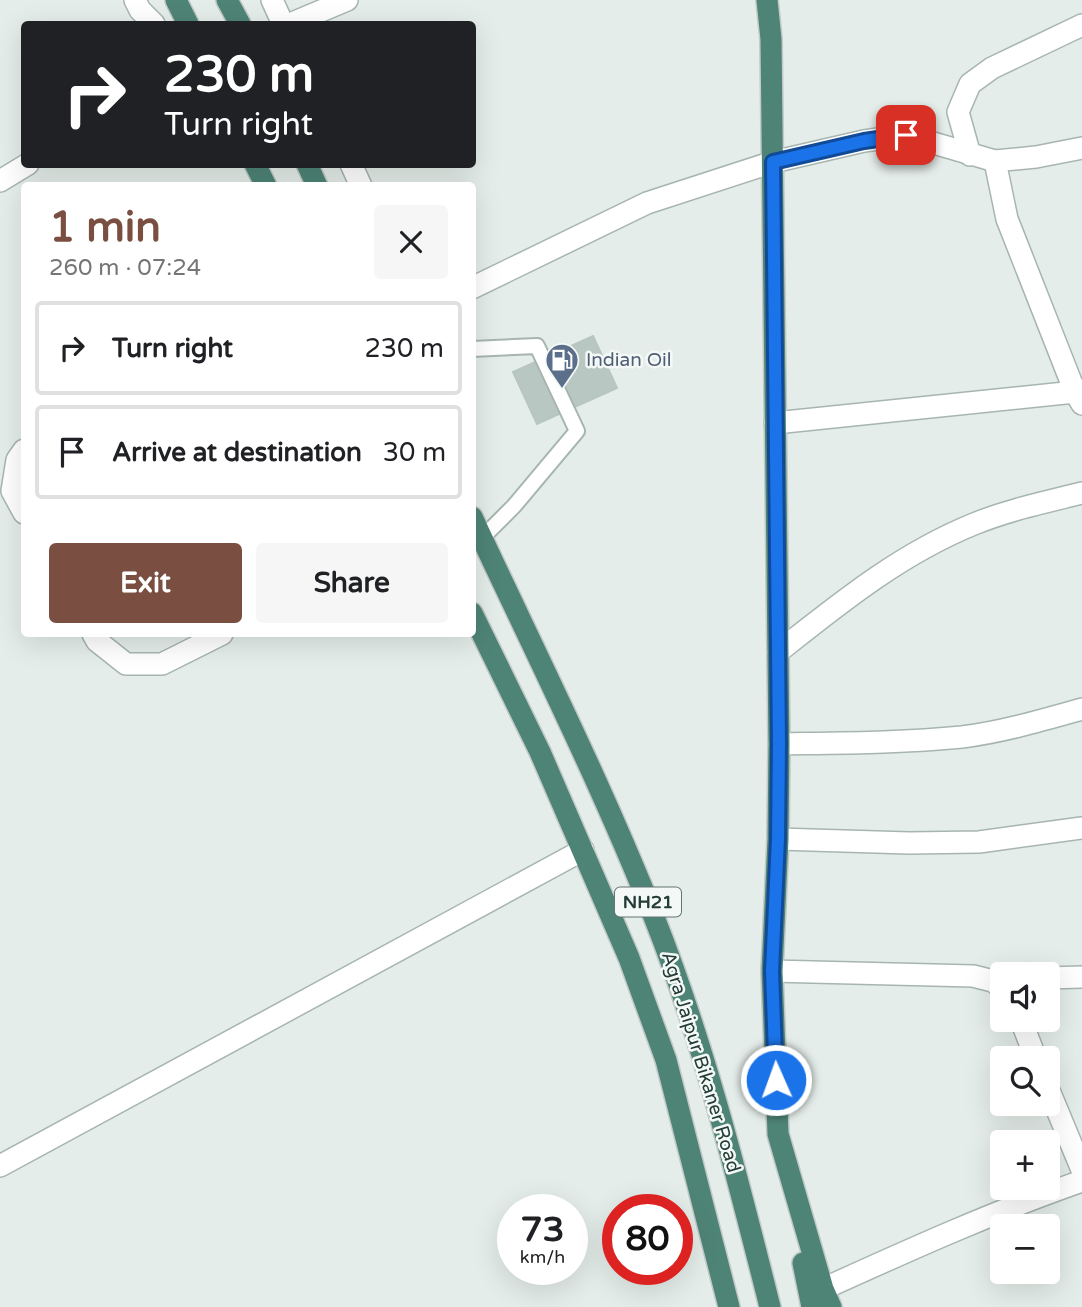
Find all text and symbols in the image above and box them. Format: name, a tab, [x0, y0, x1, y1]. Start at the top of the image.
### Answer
text: 230 m	[164, 46, 314, 105]
icon: right	[49, 49, 140, 140]
pin	[876, 105, 936, 165]
text: Turn right	[164, 106, 313, 144]
icon: arrive	[887, 116, 925, 154]
text: 1 min	[49, 202, 161, 253]
button: close	[374, 205, 448, 279]
text: 260 m · 07:24	[49, 254, 201, 282]
icon: right	[53, 329, 91, 367]
text: Turn right	[112, 333, 233, 364]
text: 230 m	[364, 333, 444, 364]
fuel station icon: Indian Oil	[543, 341, 581, 390]
place label: Indian Oil	[586, 349, 671, 371]
icon: arrive	[53, 433, 91, 471]
text: Arrive at destination	[112, 437, 362, 468]
text: 30 m	[383, 437, 446, 468]
button: Exit	[49, 543, 242, 623]
button: Share	[256, 543, 448, 623]
road number: NH21	[615, 888, 681, 917]
street label: Agra Jaipur Bikaner Road	[657, 949, 745, 1175]
map controls	[990, 962, 1060, 1284]
button: sound	[990, 962, 1060, 1032]
position arrow	[739, 1043, 813, 1117]
button: search	[990, 1046, 1060, 1116]
button: +	[990, 1130, 1060, 1200]
speed limit sign: 80	[602, 1194, 693, 1285]
text: 73	[521, 1209, 564, 1251]
button: −	[990, 1214, 1060, 1284]
text: km/h	[520, 1246, 565, 1268]

